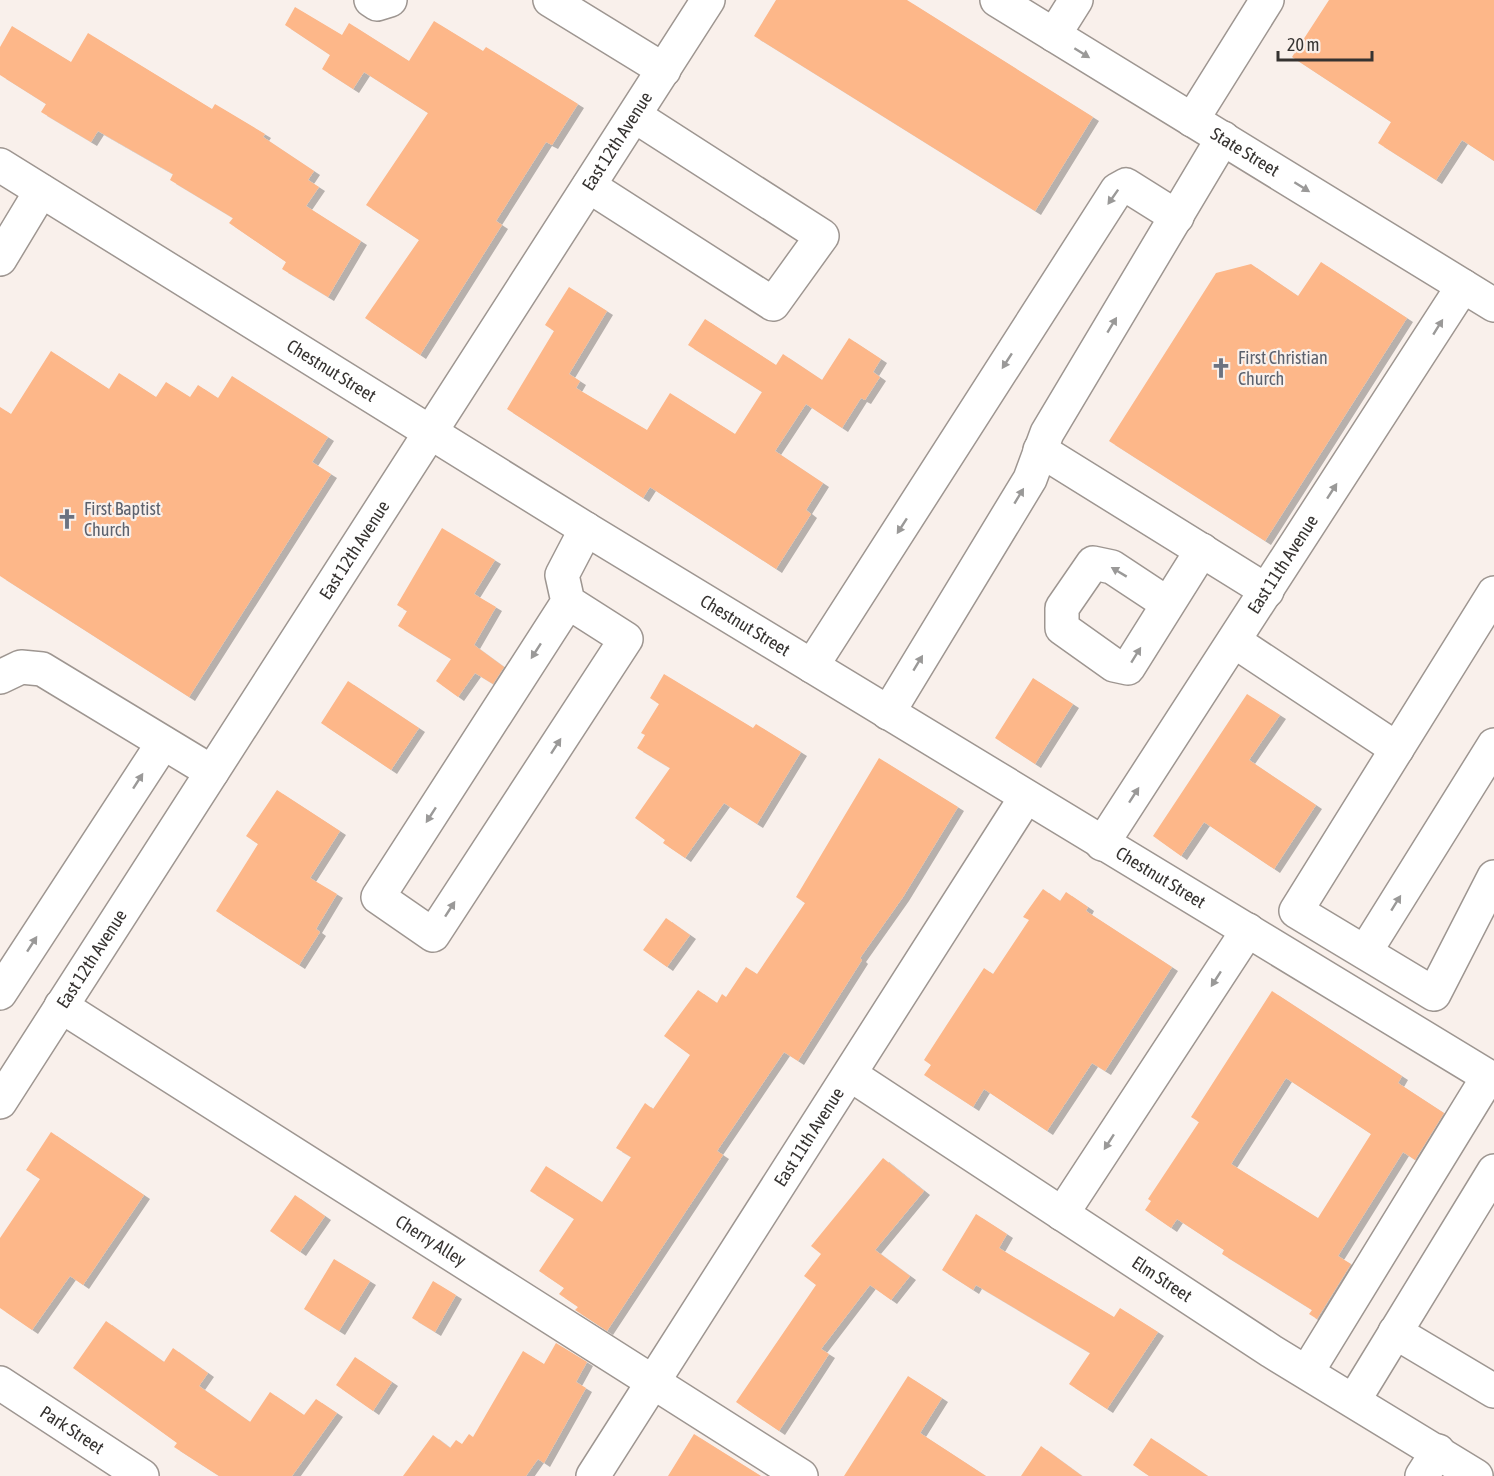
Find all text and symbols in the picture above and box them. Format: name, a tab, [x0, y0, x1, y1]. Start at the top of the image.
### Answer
scale bar	[1278, 24, 1372, 62]
text: 20 m	[1287, 34, 1319, 55]
one-way arrow	[1074, 47, 1090, 58]
street label: East 12th Avenue	[577, 88, 656, 194]
street label: State Street	[1207, 123, 1283, 181]
one-way arrow	[1294, 182, 1310, 193]
one-way arrow	[1107, 189, 1119, 205]
one-way arrow	[1107, 316, 1117, 333]
one-way arrow	[1432, 319, 1443, 335]
street label: Chestnut Street	[283, 335, 380, 406]
place label: First Christian Church	[1238, 347, 1328, 389]
one-way arrow	[1002, 353, 1013, 369]
church icon: First Christian Church	[1209, 356, 1233, 380]
one-way arrow	[1327, 482, 1338, 499]
one-way arrow	[1014, 488, 1025, 504]
street label: East 12th Avenue	[315, 496, 394, 603]
place label: First Baptist Church	[84, 498, 161, 540]
church icon: First Baptist Church	[55, 507, 79, 531]
street label: East 11th Avenue	[1243, 511, 1322, 617]
one-way arrow	[896, 517, 908, 533]
one-way arrow	[1111, 567, 1127, 578]
street label: Chestnut Street	[697, 590, 794, 660]
one-way arrow	[531, 643, 542, 659]
one-way arrow	[1130, 647, 1141, 663]
one-way arrow	[913, 655, 924, 671]
one-way arrow	[551, 737, 562, 754]
one-way arrow	[133, 772, 144, 789]
one-way arrow	[1128, 787, 1140, 803]
one-way arrow	[426, 807, 437, 823]
street label: Chestnut Street	[1112, 842, 1210, 912]
one-way arrow	[1390, 895, 1401, 911]
one-way arrow	[444, 901, 455, 917]
street label: East 12th Avenue	[52, 905, 131, 1012]
one-way arrow	[26, 936, 37, 952]
one-way arrow	[1211, 971, 1222, 987]
street label: East 11th Avenue	[769, 1083, 848, 1190]
one-way arrow	[1104, 1134, 1115, 1150]
street label: Cherry Alley	[392, 1210, 470, 1270]
street label: Elm Street	[1128, 1252, 1196, 1306]
street label: Park Street	[36, 1401, 108, 1458]

